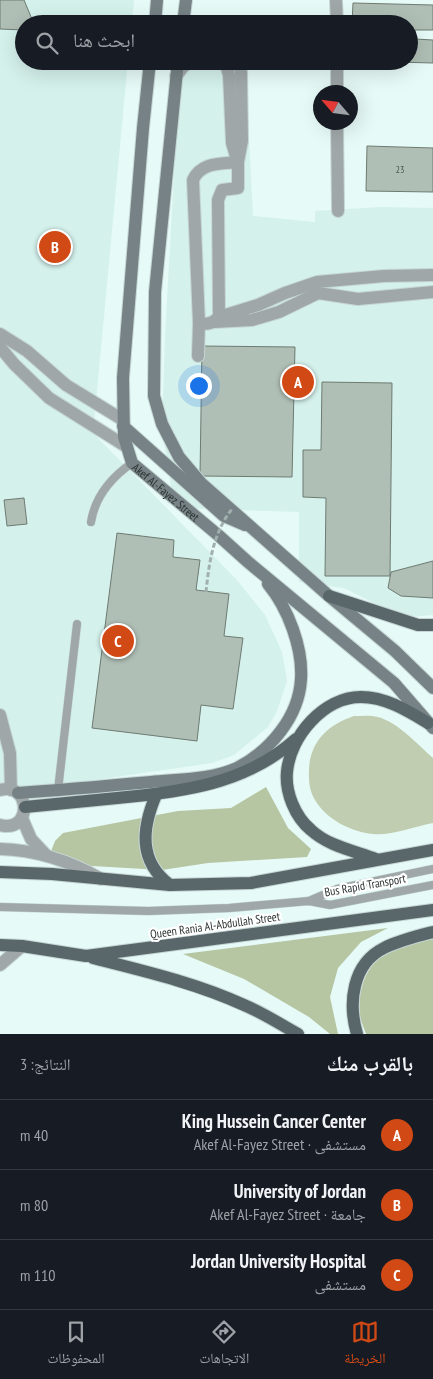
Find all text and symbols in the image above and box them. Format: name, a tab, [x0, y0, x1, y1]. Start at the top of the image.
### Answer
search box	[15, 15, 418, 70]
text: ابحث هنا	[73, 28, 135, 52]
icon: search	[33, 29, 61, 57]
north arrow	[313, 85, 358, 130]
house number: 23	[396, 163, 405, 176]
pin: B	[39, 228, 71, 266]
pin: A	[282, 363, 314, 401]
your location	[186, 373, 212, 399]
street label: Akef Al-Fayez Street	[130, 459, 203, 525]
pin: C	[102, 622, 134, 660]
street label: Bus Rapid Transport	[323, 870, 408, 900]
street label: Queen Rania Al-Abdullah Street	[149, 908, 282, 942]
text: بالقرب منك	[327, 1050, 413, 1077]
text: النتائج: 3	[20, 1054, 71, 1074]
text: King Hussein Cancer Center	[182, 1109, 366, 1133]
text: 40 m	[20, 1125, 48, 1145]
text: A	[393, 1125, 401, 1145]
text: مستشفى · Akef Al-Fayez Street	[194, 1134, 366, 1154]
text: University of Jordan	[234, 1179, 366, 1203]
text: 80 m	[20, 1195, 48, 1215]
text: B	[393, 1195, 401, 1215]
text: جامعة · Akef Al-Fayez Street	[210, 1204, 366, 1224]
text: Jordan University Hospital	[191, 1249, 366, 1273]
text: 110 m	[20, 1265, 55, 1285]
text: C	[393, 1265, 401, 1285]
text: مستشفى	[315, 1274, 366, 1294]
tab: المحفوظات	[48, 1318, 104, 1372]
tab: الاتجاهات	[200, 1318, 249, 1372]
tab: الخريطة	[344, 1318, 385, 1372]

